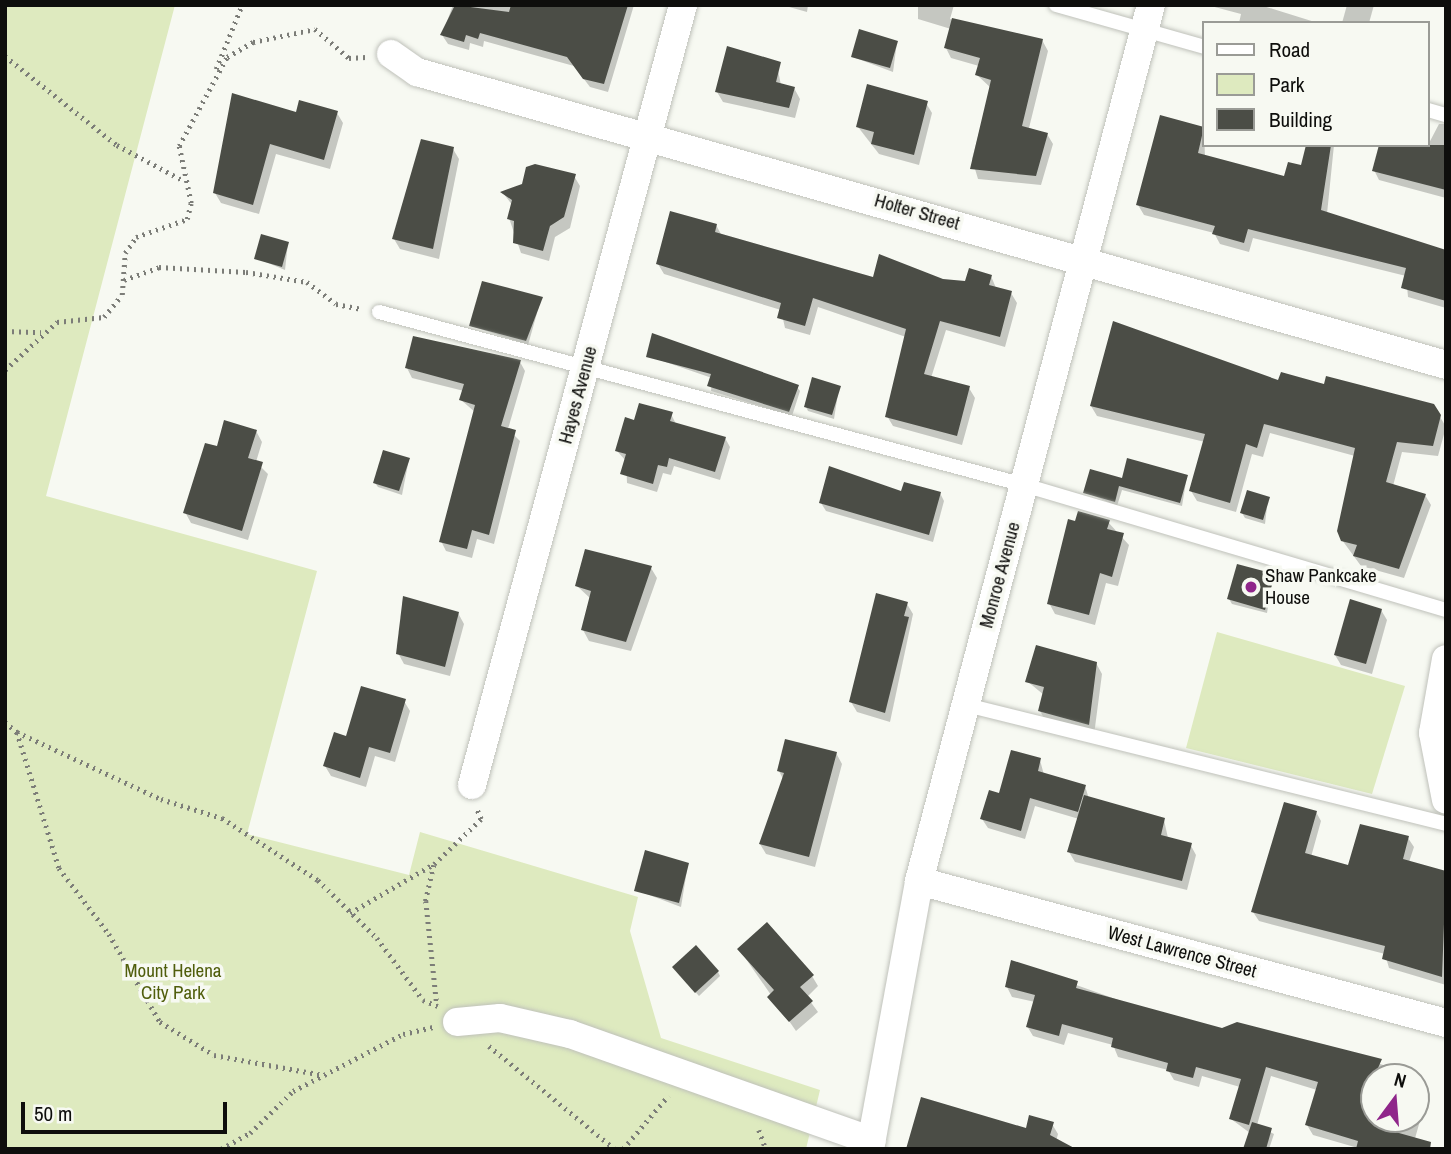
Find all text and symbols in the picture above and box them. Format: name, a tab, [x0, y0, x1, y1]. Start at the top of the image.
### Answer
legend	[1202, 21, 1430, 147]
text: Road	[1269, 35, 1310, 64]
text: Park	[1269, 70, 1304, 99]
text: Building	[1269, 105, 1332, 134]
street label: Holter Street	[872, 189, 962, 235]
street label: Hayes Avenue	[554, 343, 602, 447]
street label: Monroe Avenue	[975, 519, 1025, 631]
place label: Shaw Pankcake House	[1265, 565, 1377, 609]
marker: Shaw Pankcake House	[1243, 579, 1259, 595]
street label: West Lawrence Street	[1105, 921, 1259, 983]
park label: Mount Helena City Park	[125, 960, 221, 1004]
north arrow	[1360, 1063, 1430, 1133]
text: N	[1391, 1066, 1409, 1094]
scale bar	[24, 1088, 231, 1132]
text: 50 m	[34, 1099, 72, 1128]

